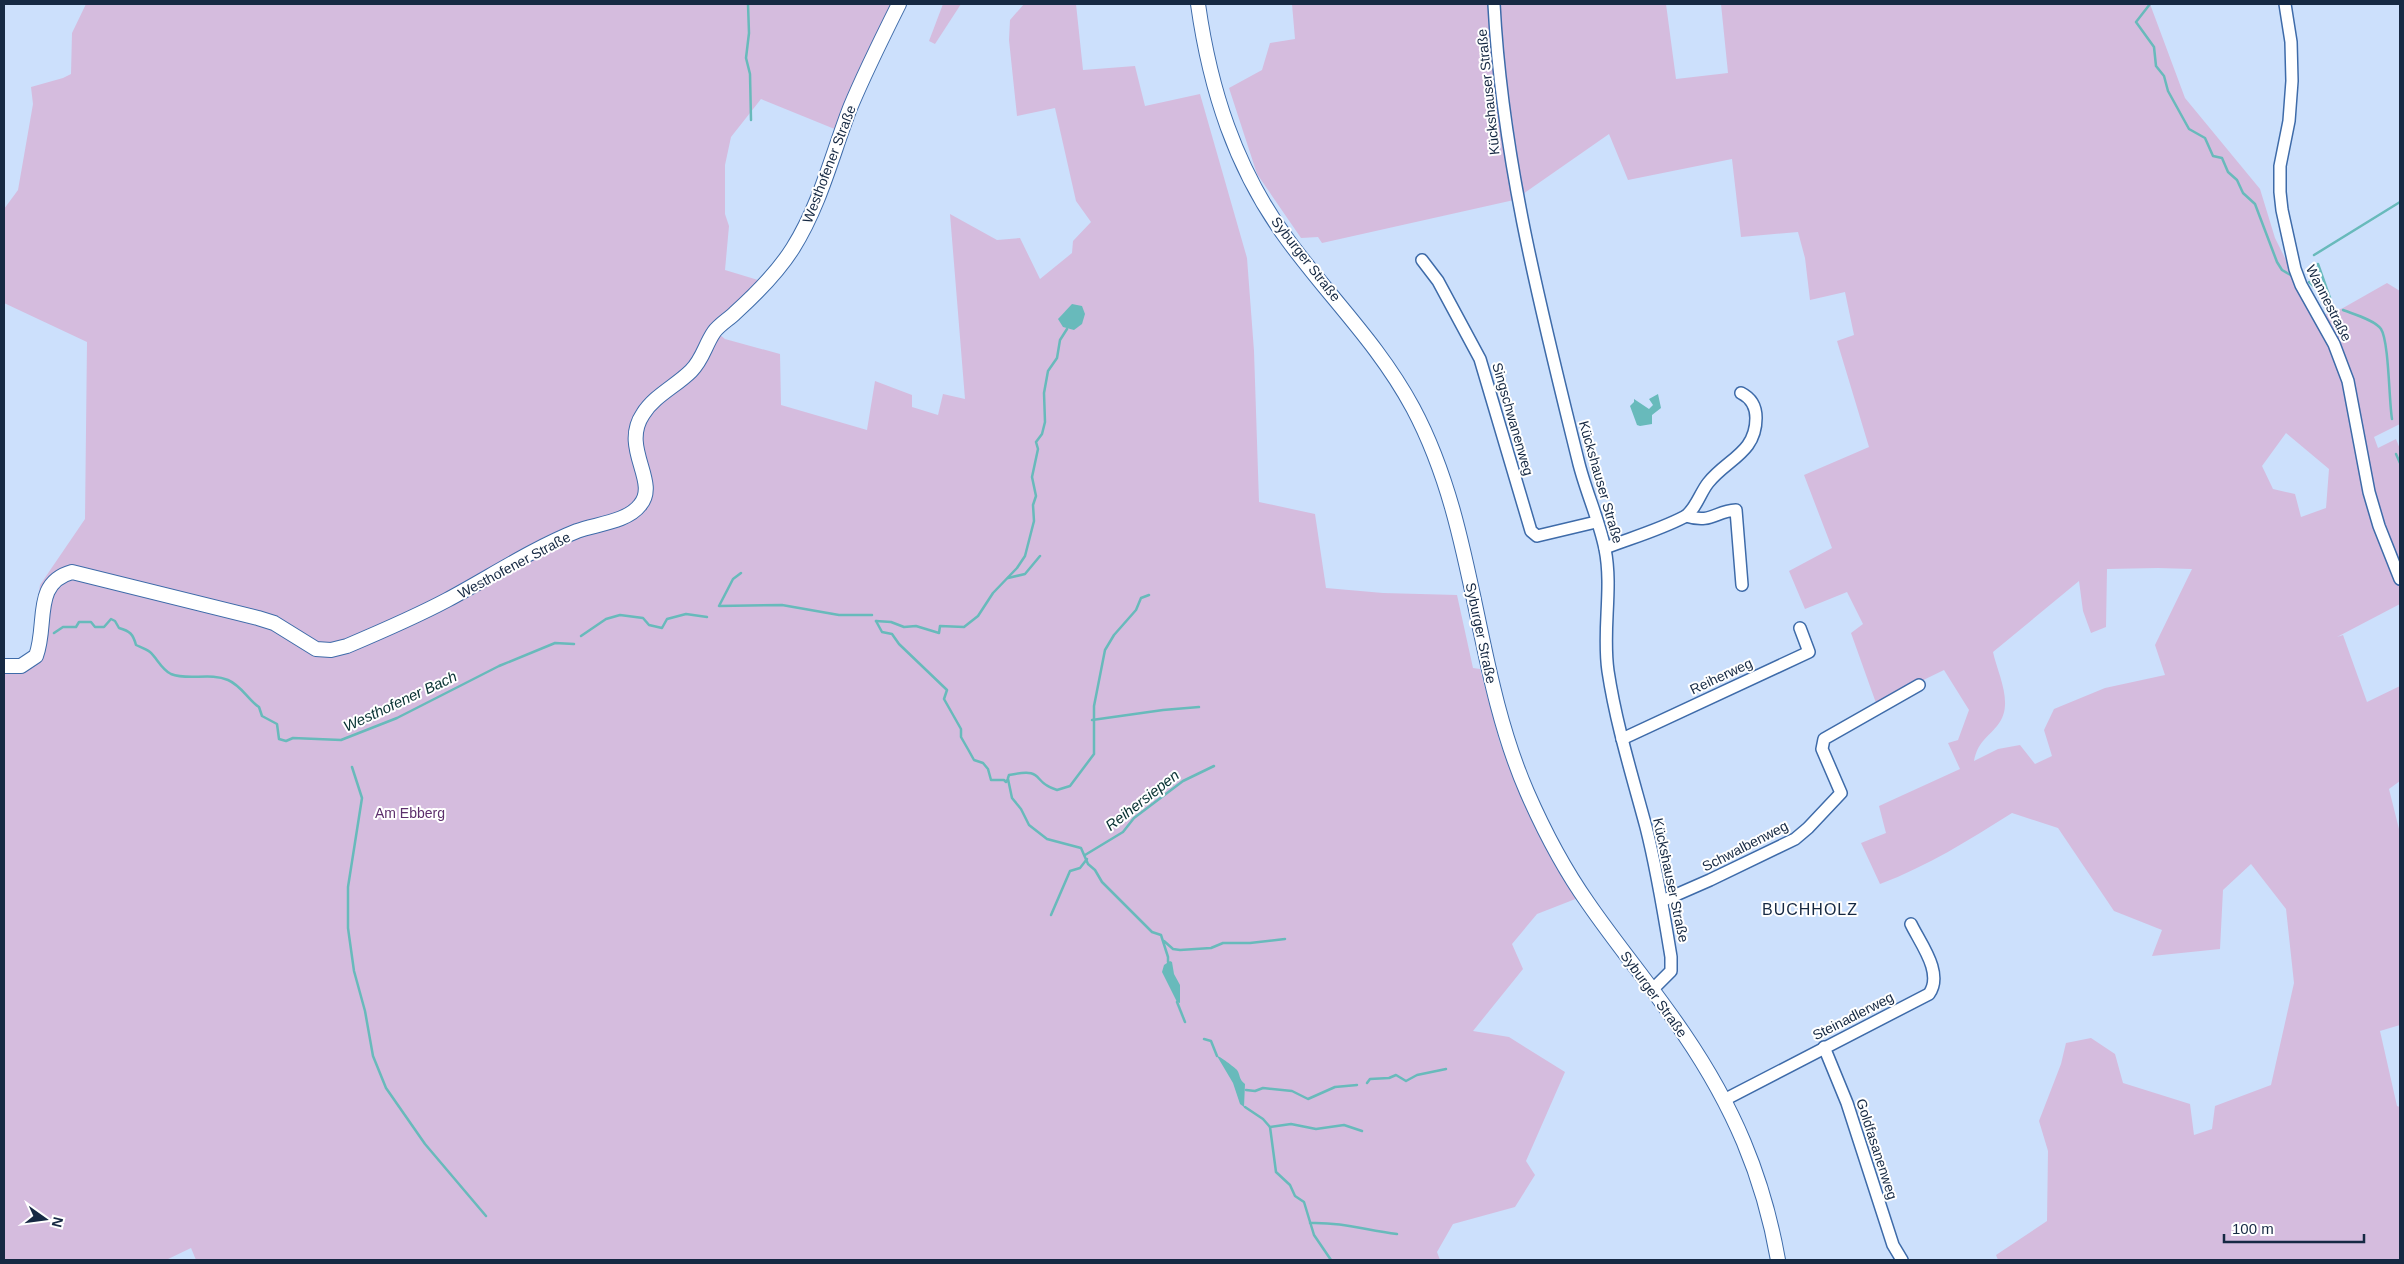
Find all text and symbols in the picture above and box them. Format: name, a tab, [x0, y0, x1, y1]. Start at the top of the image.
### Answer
street label: Kückshauser Straße	[1473, 28, 1503, 156]
street label: Westhofener Straße	[799, 103, 859, 225]
street label: Syburger Straße	[1268, 214, 1344, 305]
street label: Wannestraße	[2303, 262, 2355, 344]
street label: Singschwanenweg	[1489, 361, 1537, 477]
street label: Kückshauser Straße	[1576, 419, 1626, 545]
street label: Westhofener Straße	[455, 528, 573, 601]
street label: Syburger Straße	[1462, 581, 1500, 685]
street label: Reiherweg	[1687, 655, 1755, 697]
water label: Westhofener Bach	[341, 667, 459, 735]
water label: Reihersiepen	[1102, 766, 1182, 834]
park label: Am Ebberg	[375, 805, 445, 821]
street label: Kückshauser Straße	[1650, 816, 1692, 944]
street label: Schwalbenweg	[1699, 817, 1791, 875]
district label: BUCHHOLZ	[1762, 901, 1858, 918]
street label: Syburger Straße	[1617, 948, 1691, 1040]
street label: Steinadlerweg	[1810, 989, 1896, 1043]
street label: Goldfasanenweg	[1853, 1097, 1901, 1201]
north arrow	[20, 1194, 70, 1244]
scale bar	[2224, 1212, 2364, 1244]
text: N	[49, 1215, 67, 1229]
text: 100 m	[2232, 1220, 2274, 1237]

